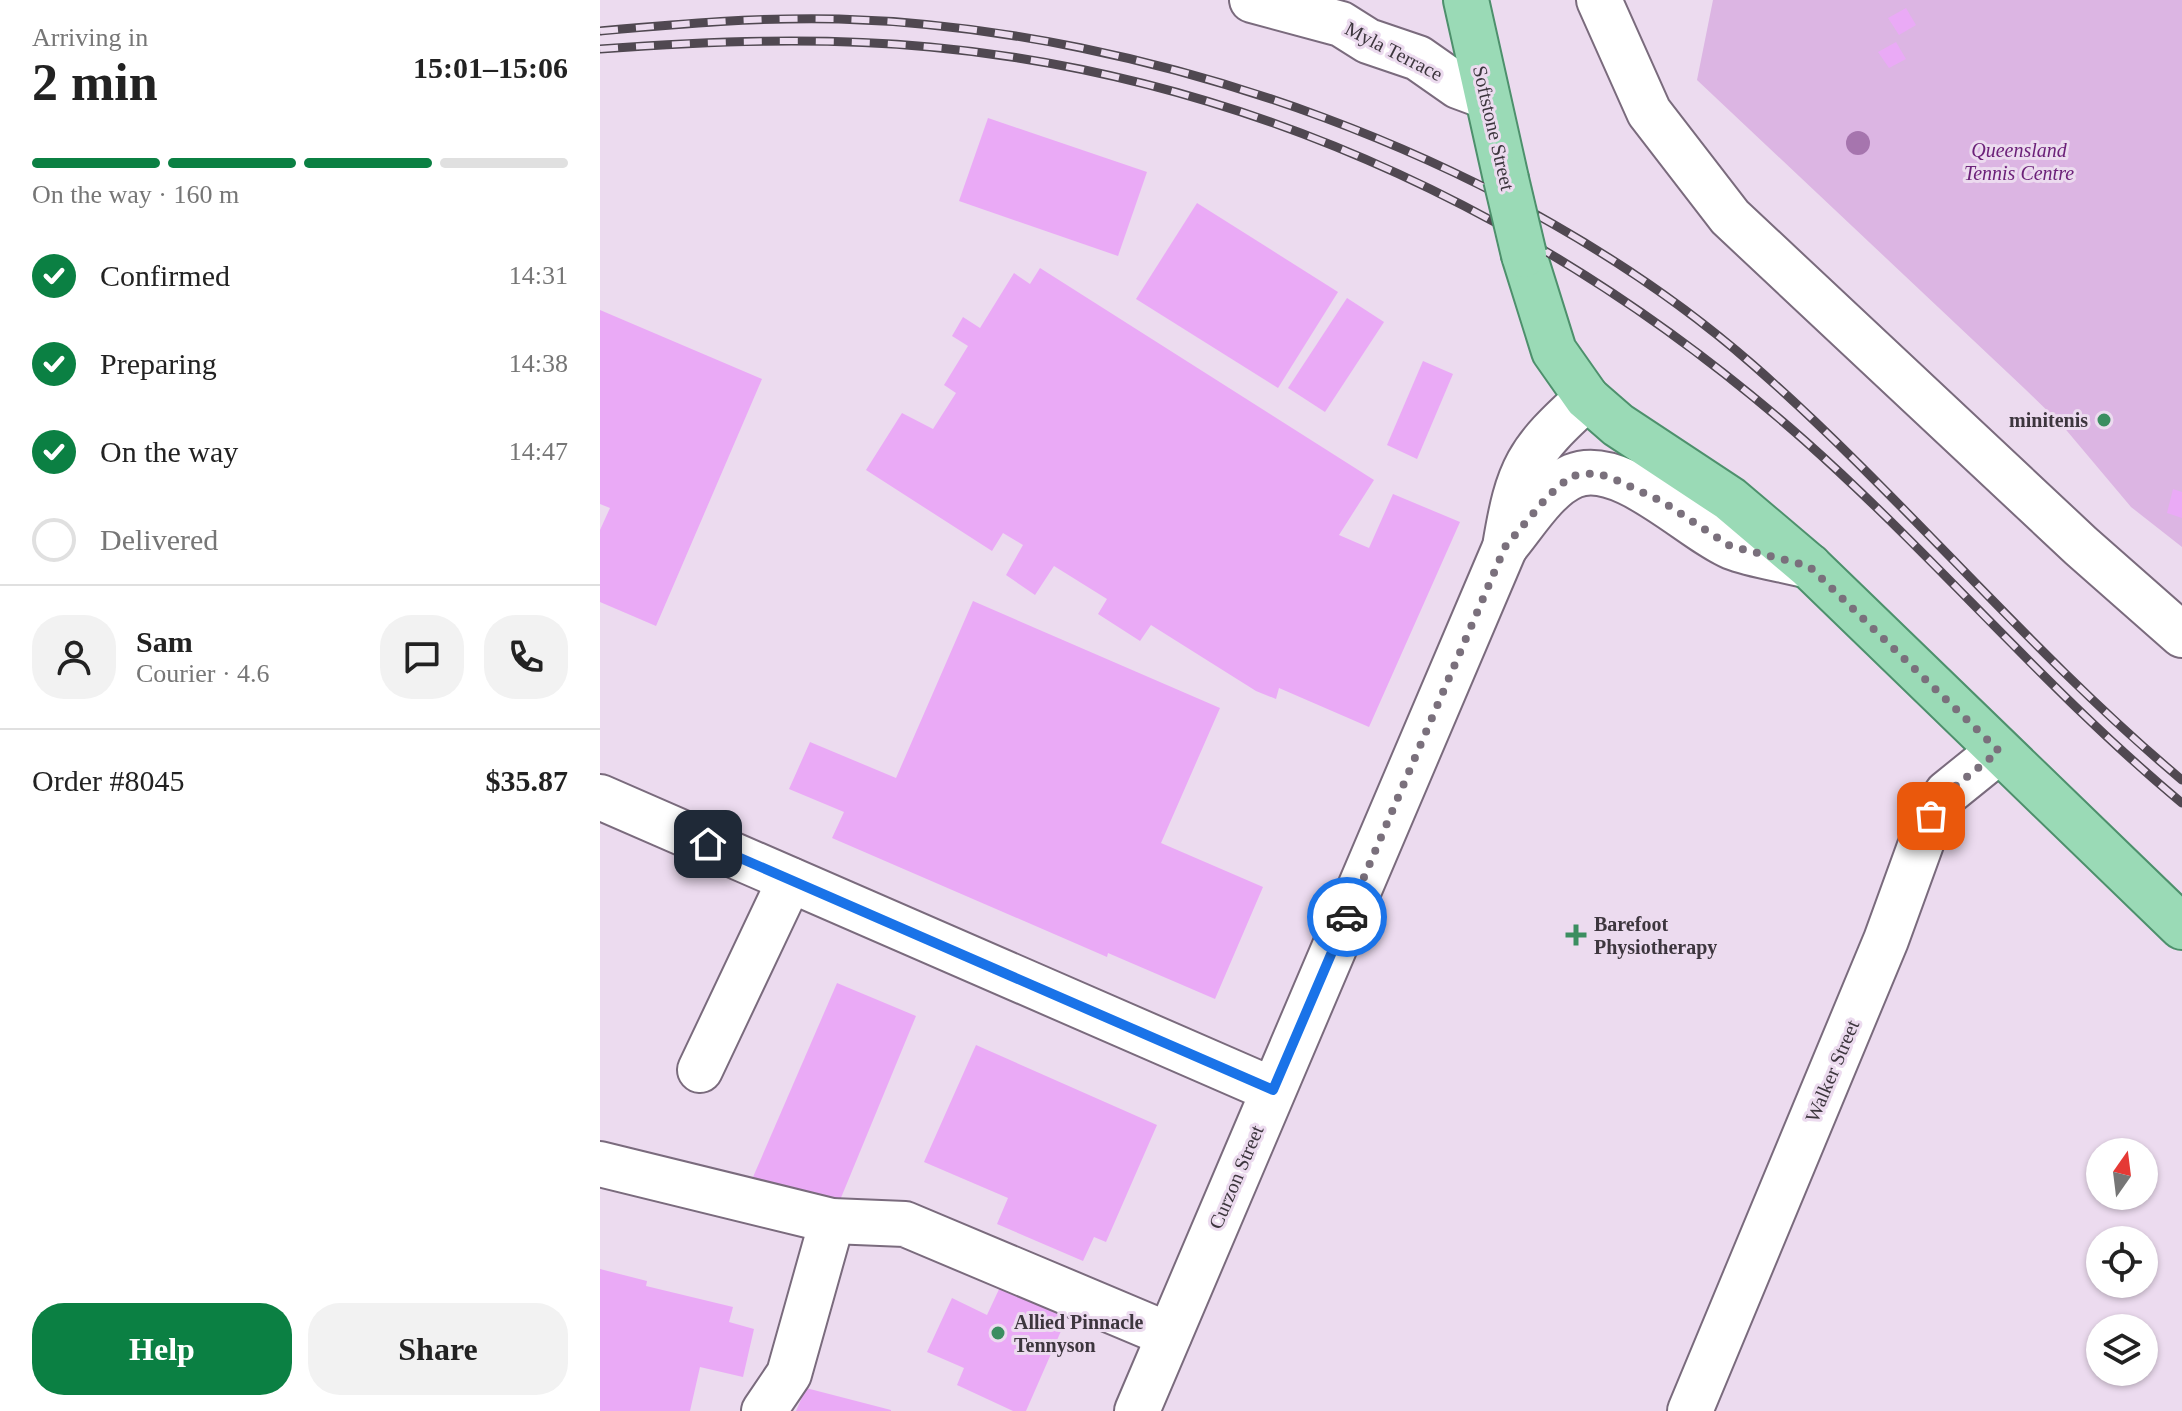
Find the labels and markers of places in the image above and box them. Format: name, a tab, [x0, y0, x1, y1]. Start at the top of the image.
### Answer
place label: minitenis	[2009, 409, 2088, 431]
marker: minitenis	[2095, 411, 2113, 429]
pin	[1897, 782, 1965, 850]
pin	[674, 810, 742, 878]
place label: Barefoot Physiotherapy	[1594, 913, 1717, 959]
marker: Barefoot Physiotherapy	[1565, 924, 1587, 946]
place label: Allied Pinnacle Tennyson	[1014, 1311, 1144, 1357]
marker: Allied Pinnacle Tennyson	[989, 1324, 1007, 1342]

